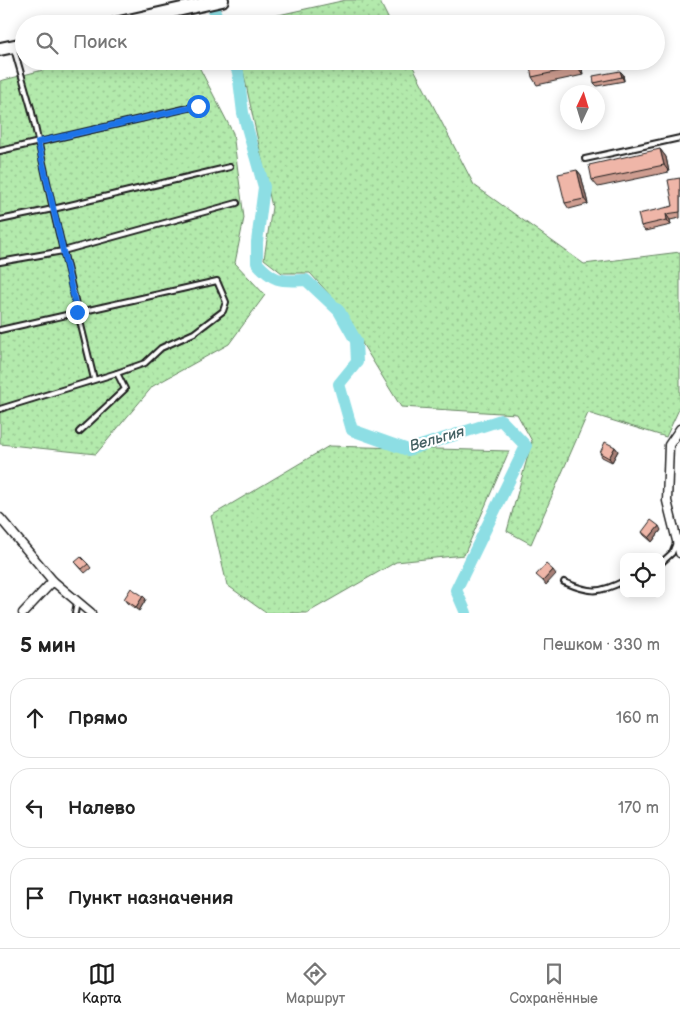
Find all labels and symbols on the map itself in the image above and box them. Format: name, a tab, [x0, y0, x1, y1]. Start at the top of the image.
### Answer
north arrow	[560, 85, 605, 130]
route start	[187, 95, 210, 118]
route end	[66, 301, 89, 324]
water label: Вельгия	[407, 422, 467, 456]

